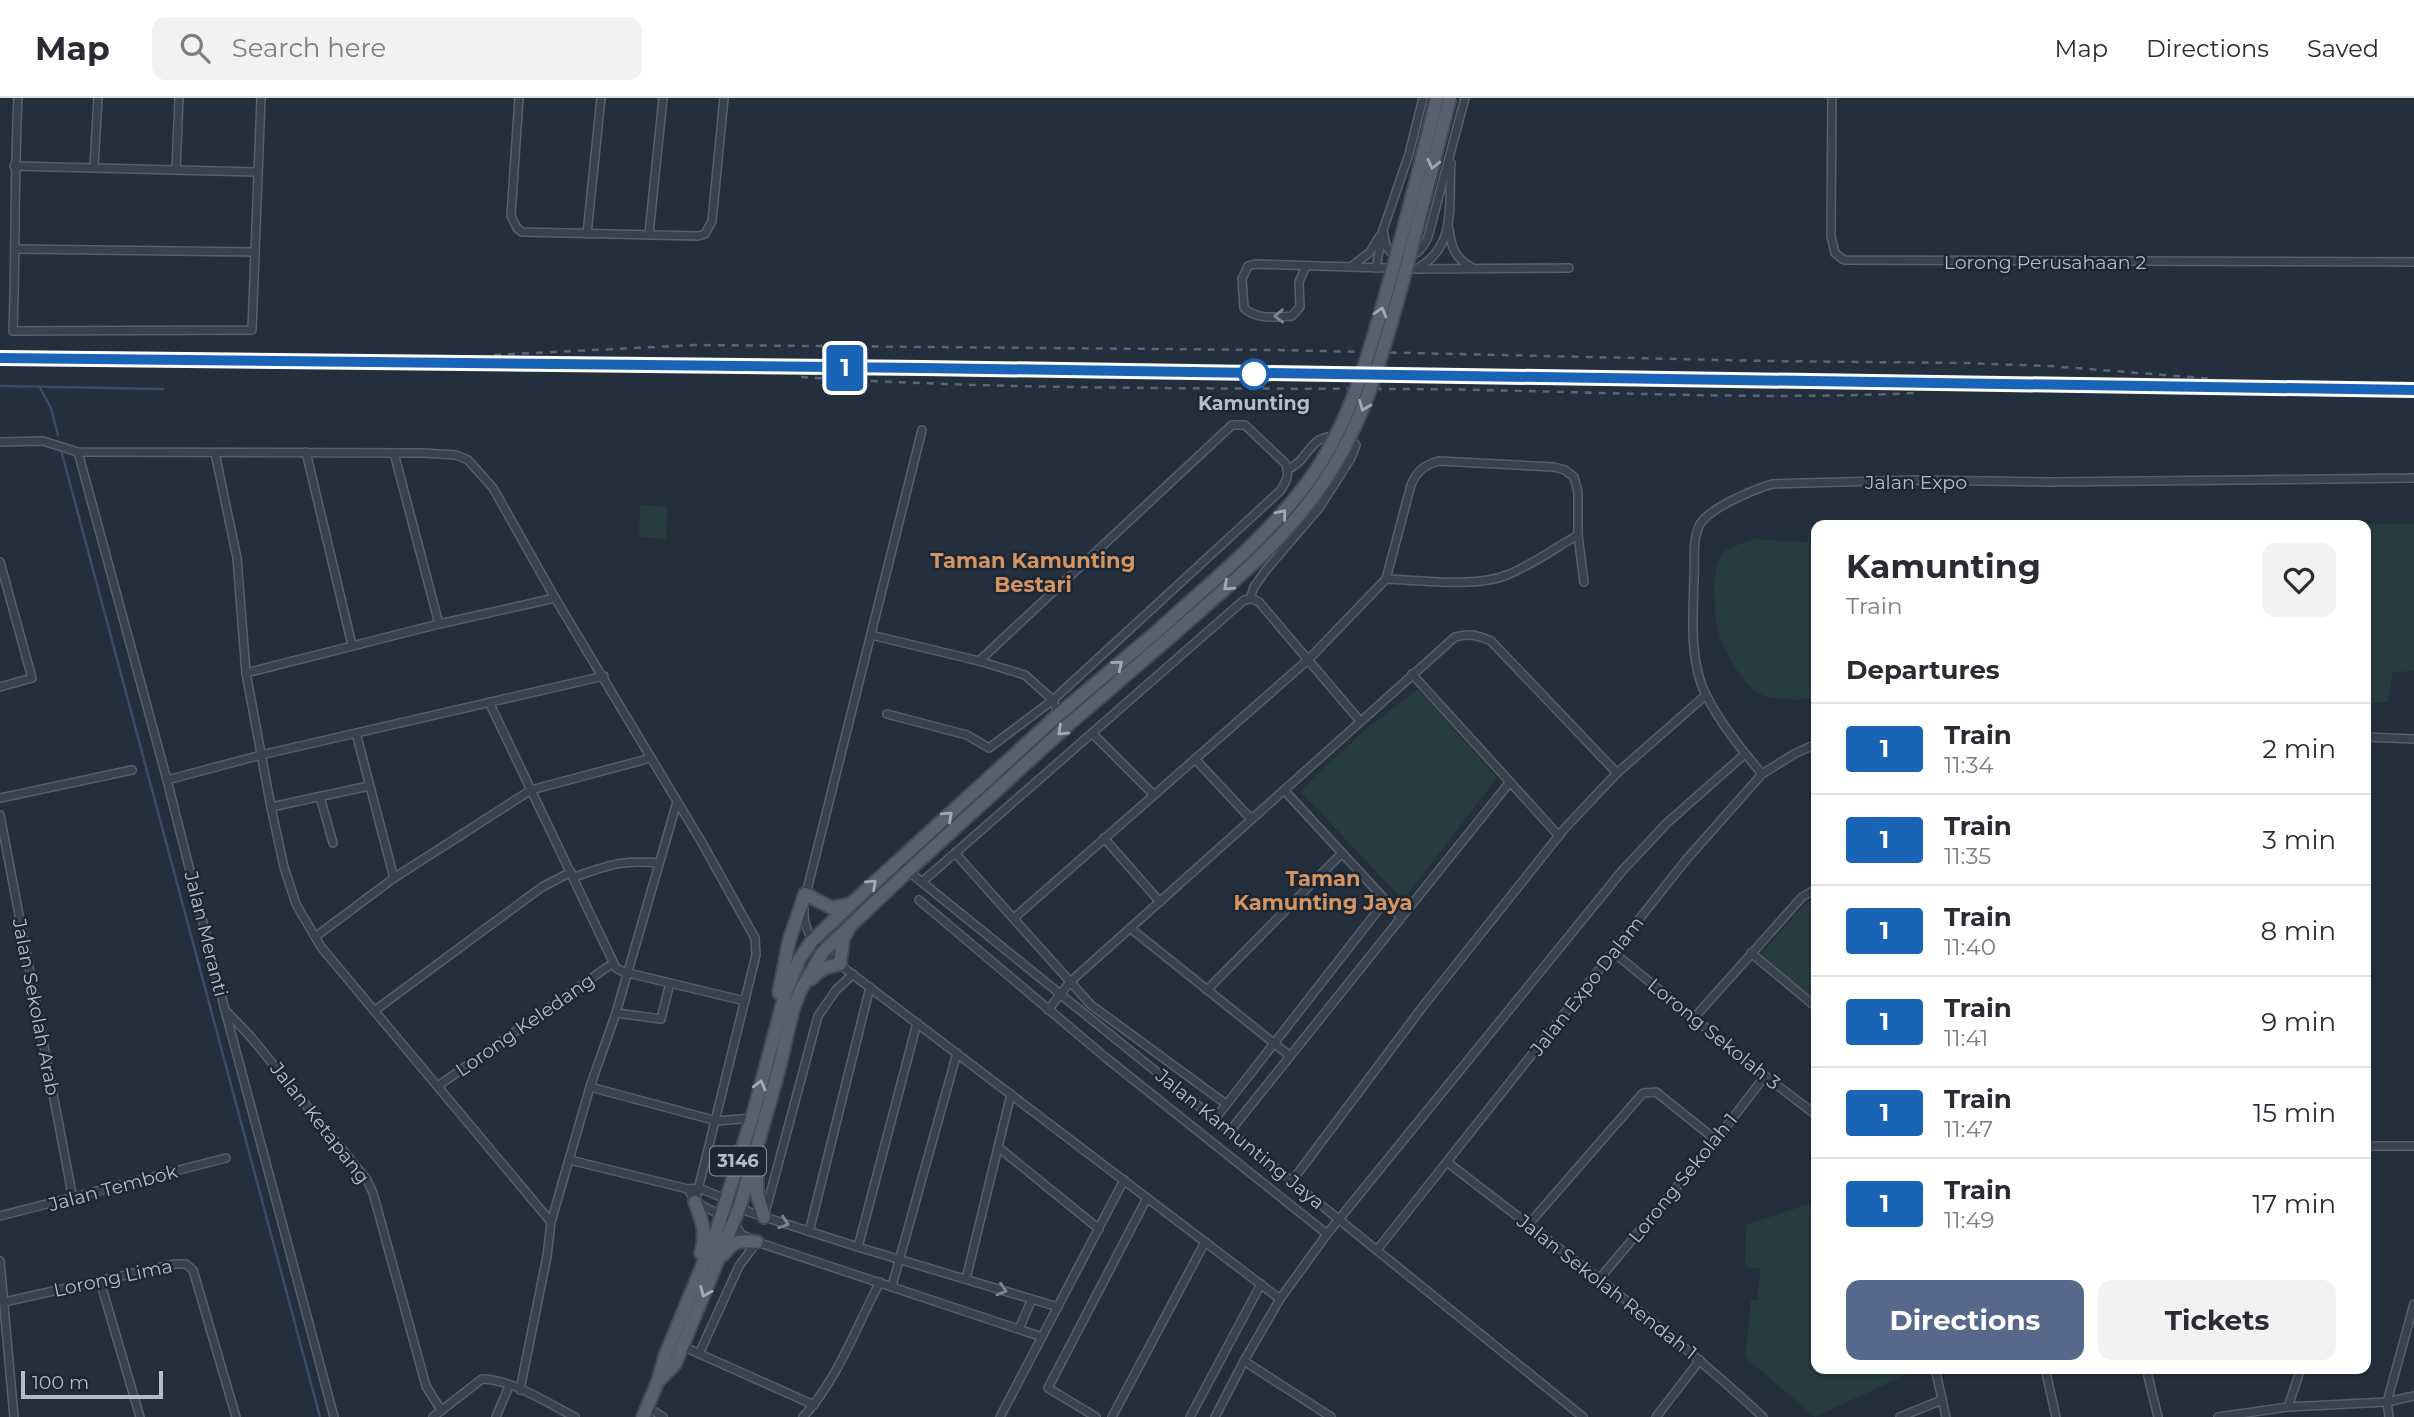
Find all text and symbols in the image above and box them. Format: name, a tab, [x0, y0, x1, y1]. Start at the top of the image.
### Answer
search box	[152, 17, 642, 80]
text: Map	[35, 28, 110, 68]
icon: search	[176, 29, 214, 67]
text: Search here	[232, 32, 386, 64]
text: Map	[2055, 34, 2108, 63]
text: Directions	[2146, 34, 2269, 63]
text: Saved	[2307, 34, 2379, 63]
one-way arrow	[1427, 158, 1441, 170]
street label: Lorong Perusahaan 2	[1944, 251, 2147, 274]
one-way arrow	[1372, 306, 1387, 318]
one-way arrow	[1273, 308, 1283, 324]
line badge: 1	[822, 345, 868, 391]
text: 1	[840, 353, 850, 382]
marker: Kamunting	[1239, 359, 1269, 389]
place label: Kamunting	[1198, 392, 1310, 415]
one-way arrow	[1358, 400, 1372, 412]
street label: Jalan Expo	[1864, 471, 1967, 494]
one-way arrow	[1274, 510, 1286, 523]
button: heart	[2262, 543, 2336, 617]
text: Kamunting	[1846, 546, 2041, 586]
district label: Taman Kamunting Bestari	[931, 548, 1135, 597]
one-way arrow	[1223, 577, 1236, 590]
text: Train	[1846, 592, 1902, 620]
text: Departures	[1846, 654, 2000, 686]
one-way arrow	[1109, 661, 1122, 673]
text: Train	[1944, 719, 2012, 751]
one-way arrow	[1057, 722, 1070, 735]
text: 2 min	[2262, 733, 2336, 765]
text: 1	[1880, 734, 1889, 763]
text: 11:34	[1944, 751, 1994, 779]
text: Train	[1944, 810, 2012, 842]
one-way arrow	[940, 812, 953, 824]
text: 3 min	[2262, 824, 2336, 856]
text: 1	[1880, 825, 1889, 854]
text: 11:35	[1944, 842, 1991, 870]
district label: Taman Kamunting Jaya	[1233, 866, 1413, 915]
street label: Jalan Meranti	[179, 868, 233, 999]
one-way arrow	[864, 880, 877, 893]
text: Train	[1944, 901, 2012, 933]
street label: Jalan Expo Dalam	[1525, 912, 1649, 1061]
text: 8 min	[2260, 915, 2336, 947]
street label: Jalan Sekolah Arab	[7, 916, 64, 1097]
text: 1	[1880, 916, 1889, 945]
text: 11:40	[1944, 933, 1996, 961]
street label: Lorong Keledang	[451, 969, 599, 1081]
street label: Lorong Sekolah 3	[1643, 973, 1785, 1095]
text: Train	[1944, 992, 2012, 1024]
text: 9 min	[2261, 1006, 2336, 1038]
text: 1	[1880, 1007, 1889, 1036]
text: 11:41	[1944, 1024, 1988, 1052]
street label: Jalan Ketapang	[265, 1057, 375, 1188]
street label: Jalan Kamunting Jaya	[1150, 1063, 1329, 1214]
one-way arrow	[752, 1079, 766, 1091]
text: Train	[1944, 1083, 2012, 1115]
text: 15 min	[2253, 1097, 2336, 1129]
text: 1	[1880, 1098, 1889, 1127]
street label: Lorong Sekolah 1	[1624, 1109, 1742, 1247]
text: 11:47	[1944, 1115, 1993, 1143]
road number: 3146	[710, 1146, 766, 1176]
street label: Jalan Tembok	[45, 1160, 181, 1217]
text: Train	[1944, 1174, 2012, 1206]
text: 17 min	[2252, 1188, 2336, 1220]
text: 1	[1880, 1189, 1889, 1218]
text: 11:49	[1944, 1206, 1995, 1234]
street label: Jalan Sekolah Rendah 1	[1512, 1209, 1702, 1364]
one-way arrow	[778, 1215, 790, 1229]
street label: Lorong Lima	[52, 1254, 174, 1302]
button: Directions	[1846, 1280, 2084, 1360]
button: Tickets	[2098, 1280, 2336, 1360]
one-way arrow	[996, 1282, 1008, 1297]
one-way arrow	[699, 1285, 713, 1298]
scale bar	[21, 1368, 163, 1400]
text: 100 m	[32, 1371, 89, 1394]

